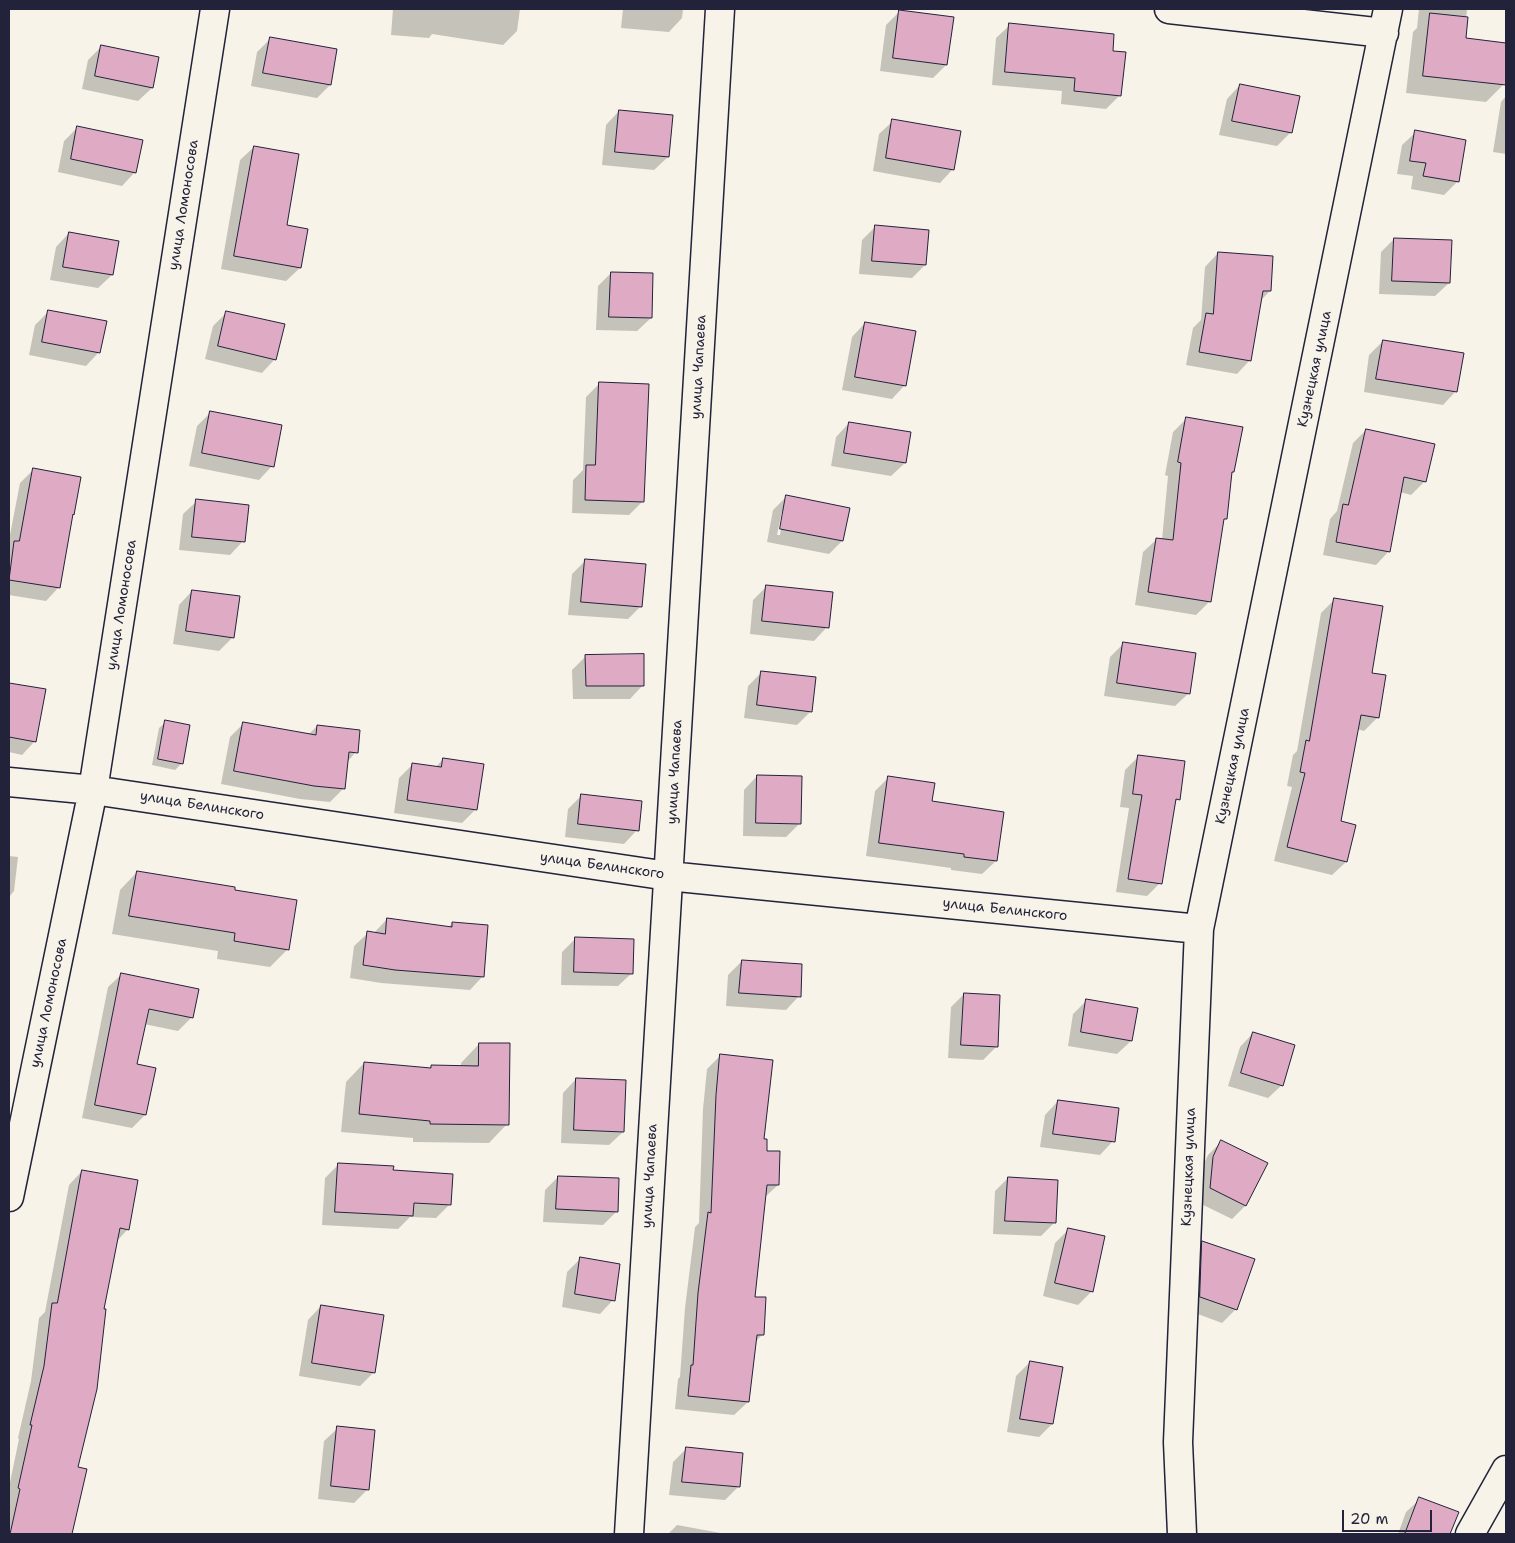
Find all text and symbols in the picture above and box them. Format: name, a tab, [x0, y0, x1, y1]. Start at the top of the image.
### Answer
street label: улица Ломоносова	[165, 139, 203, 271]
street label: Кузнецкая улица	[1294, 309, 1336, 429]
street label: улица Чапаева	[688, 314, 710, 420]
street label: улица Ломоносова	[103, 539, 141, 671]
street label: Кузнецкая улица	[1212, 706, 1254, 826]
street label: улица Чапаева	[664, 719, 686, 825]
street label: улица Белинского	[139, 788, 265, 824]
street label: улица Белинского	[539, 849, 665, 883]
street label: улица Белинского	[942, 895, 1068, 925]
street label: улица Ломоносова	[27, 937, 71, 1069]
street label: Кузнецкая улица	[1179, 1107, 1199, 1227]
street label: улица Чапаева	[639, 1123, 661, 1229]
scale bar	[1345, 1500, 1435, 1532]
text: 20 m	[1350, 1509, 1389, 1529]

